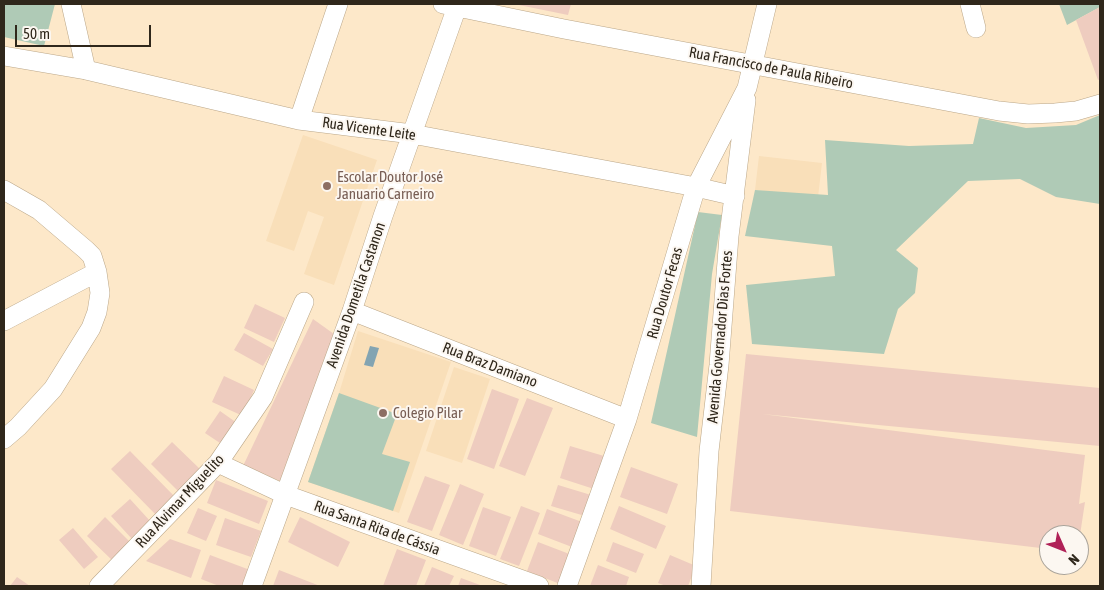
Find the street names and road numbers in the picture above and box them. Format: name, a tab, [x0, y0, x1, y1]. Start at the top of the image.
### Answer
street label: Rua Francisco de Paula Ribeiro	[687, 43, 855, 93]
street label: Rua Vicente Leite	[321, 114, 417, 144]
street label: Avenida Dometila Castanon	[323, 220, 389, 370]
street label: Rua Doutor Fecas	[643, 245, 687, 341]
street label: Avenida Governador Dias Fortes	[703, 250, 737, 424]
street label: Rua Braz Damiano	[440, 339, 540, 391]
street label: Rua Alvimar Miguelito	[132, 450, 228, 552]
street label: Rua Santa Rita de Cássia	[312, 497, 442, 559]

